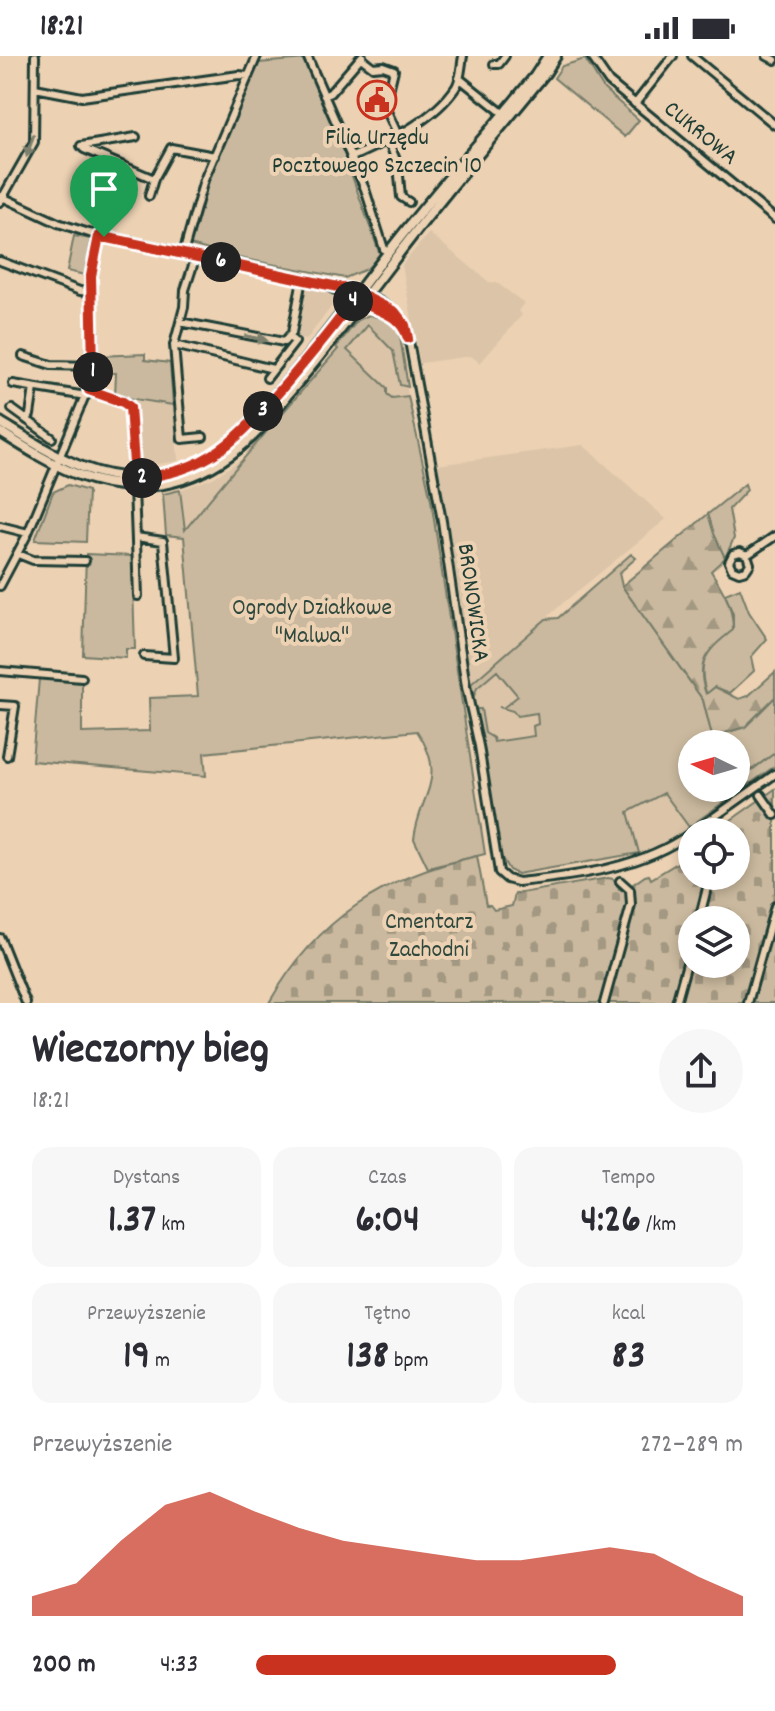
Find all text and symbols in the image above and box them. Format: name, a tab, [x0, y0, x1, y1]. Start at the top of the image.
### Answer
text: 18:21	[40, 7, 83, 50]
public building icon: Filia Urzędu Pocztowego Szczecin 10	[356, 79, 398, 121]
street label: CUKROWA	[656, 93, 744, 175]
place label: Filia Urzędu Pocztowego Szczecin 10	[272, 122, 482, 184]
one-way arrow	[24, 134, 36, 158]
pin	[70, 155, 138, 237]
icon: arrive	[82, 167, 126, 211]
pin: 6	[201, 242, 241, 282]
text: 6	[216, 246, 226, 277]
pin: 4	[333, 281, 373, 321]
text: 4	[348, 285, 358, 316]
one-way arrow	[244, 332, 269, 345]
pin: 1	[73, 352, 113, 392]
text: 1	[91, 356, 95, 387]
pin: 3	[243, 391, 283, 431]
text: 3	[258, 395, 268, 426]
pin: 2	[122, 458, 162, 498]
text: 2	[137, 462, 147, 493]
street label: BRONOWICKA	[447, 541, 497, 665]
park label: Ogrody Działkowe "Malwa"	[232, 592, 392, 654]
north arrow	[678, 730, 750, 802]
map controls	[678, 730, 750, 978]
button: locate	[678, 818, 750, 890]
park label: Cmentarz Zachodni	[385, 906, 473, 968]
button: layers	[678, 906, 750, 978]
text: Wieczorny bieg	[32, 1021, 269, 1084]
button: share	[659, 1029, 743, 1113]
text: 18:21	[32, 1083, 70, 1120]
text: Dystans	[113, 1163, 180, 1194]
text: Czas	[368, 1163, 407, 1194]
text: Tempo	[602, 1163, 655, 1194]
text: 1.37	[108, 1194, 156, 1251]
text: 6:04	[355, 1194, 420, 1251]
text: 4:26	[581, 1194, 641, 1251]
text: km	[156, 1210, 185, 1241]
text: /km	[641, 1210, 676, 1241]
text: Przewyższenie	[87, 1299, 206, 1330]
text: Tętno	[364, 1299, 411, 1330]
text: kcal	[612, 1299, 645, 1330]
text: 19	[123, 1330, 150, 1387]
text: 138	[346, 1330, 389, 1387]
text: 83	[612, 1330, 645, 1387]
text: m	[150, 1346, 170, 1377]
text: bpm	[389, 1346, 429, 1377]
text: Przewyższenie	[32, 1427, 172, 1464]
text: 272–289 m	[640, 1427, 743, 1464]
text: 200 m	[32, 1647, 96, 1684]
text: 4:33	[160, 1647, 198, 1684]

